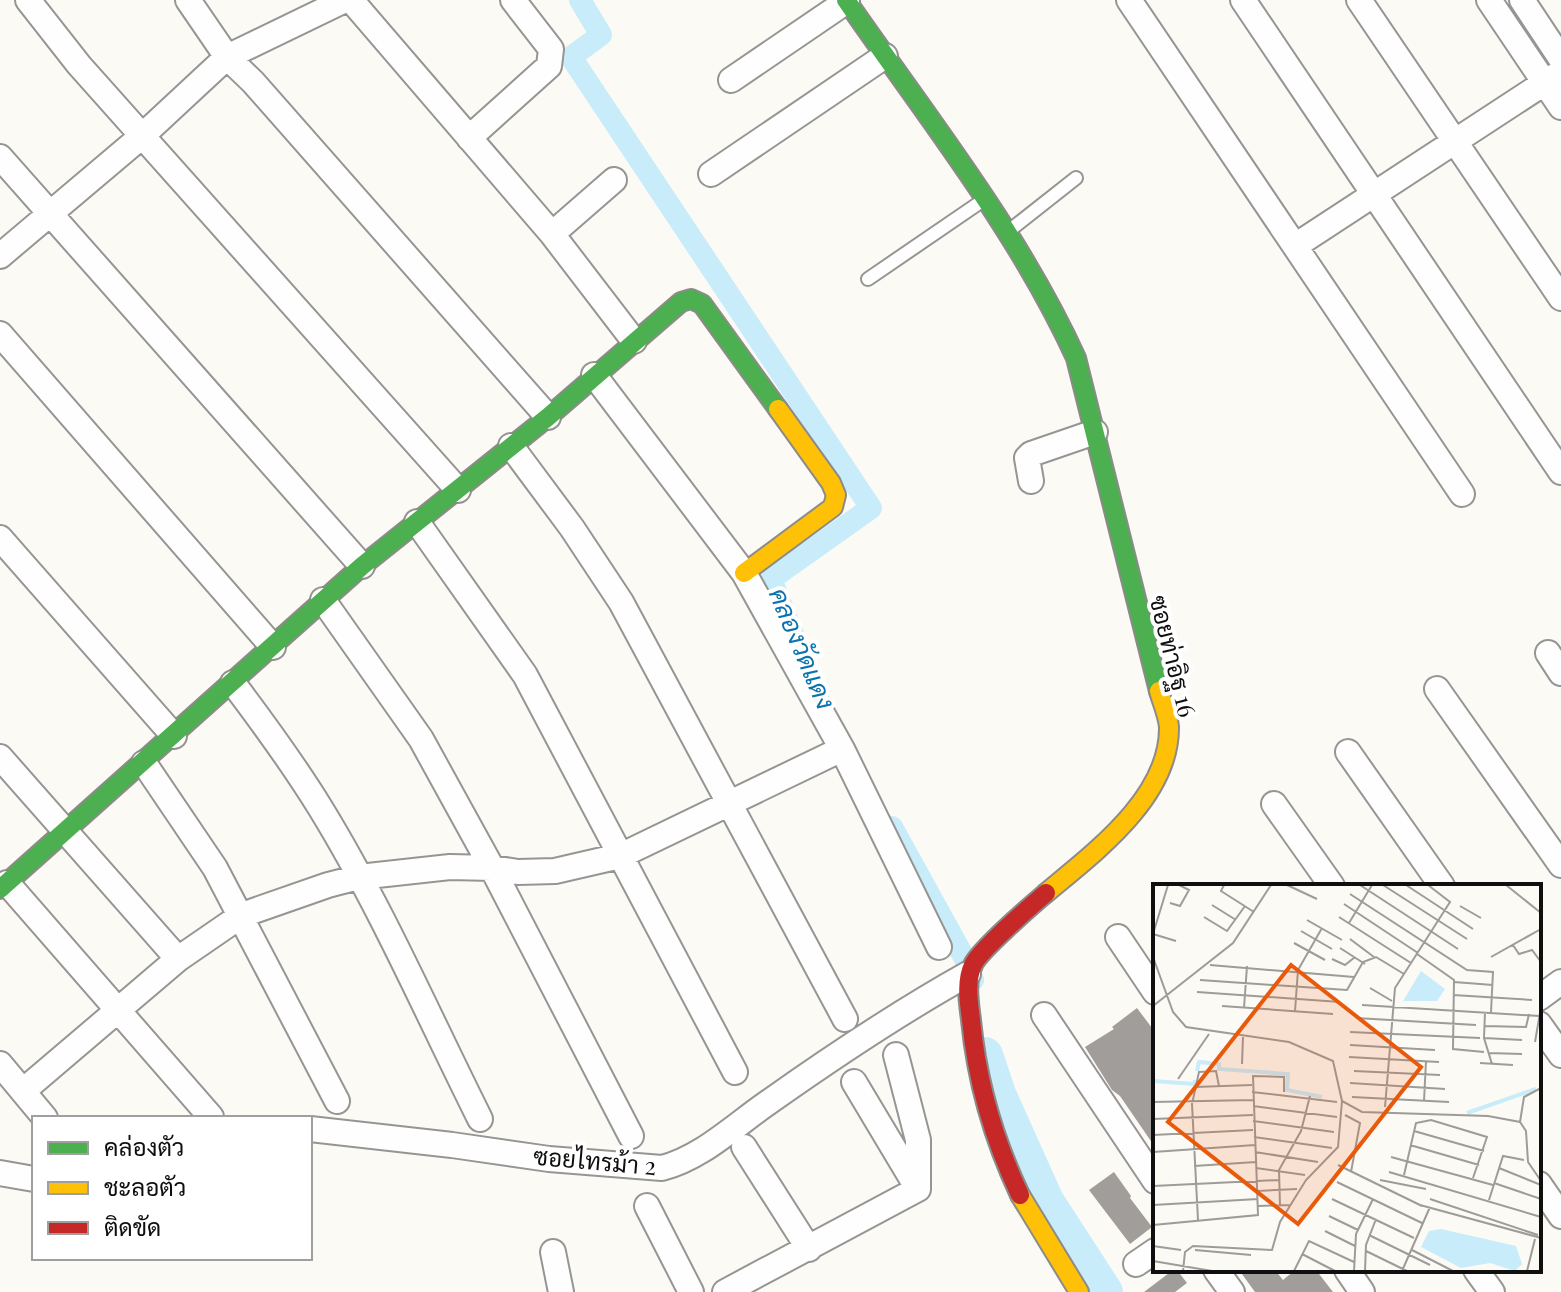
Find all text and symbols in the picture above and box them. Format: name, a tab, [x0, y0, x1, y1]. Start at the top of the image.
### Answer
water label: คลองวัดแดง	[762, 582, 844, 714]
street label: ซอยท่าอิฐ 16	[1141, 592, 1205, 721]
inset map	[1153, 884, 1541, 1272]
legend	[32, 1116, 312, 1260]
text: คล่องตัว	[104, 1130, 184, 1162]
street label: ซอยไทรม้า 2	[532, 1139, 658, 1181]
text: ชะลอตัว	[104, 1170, 186, 1202]
text: ติดขัด	[104, 1210, 161, 1242]

